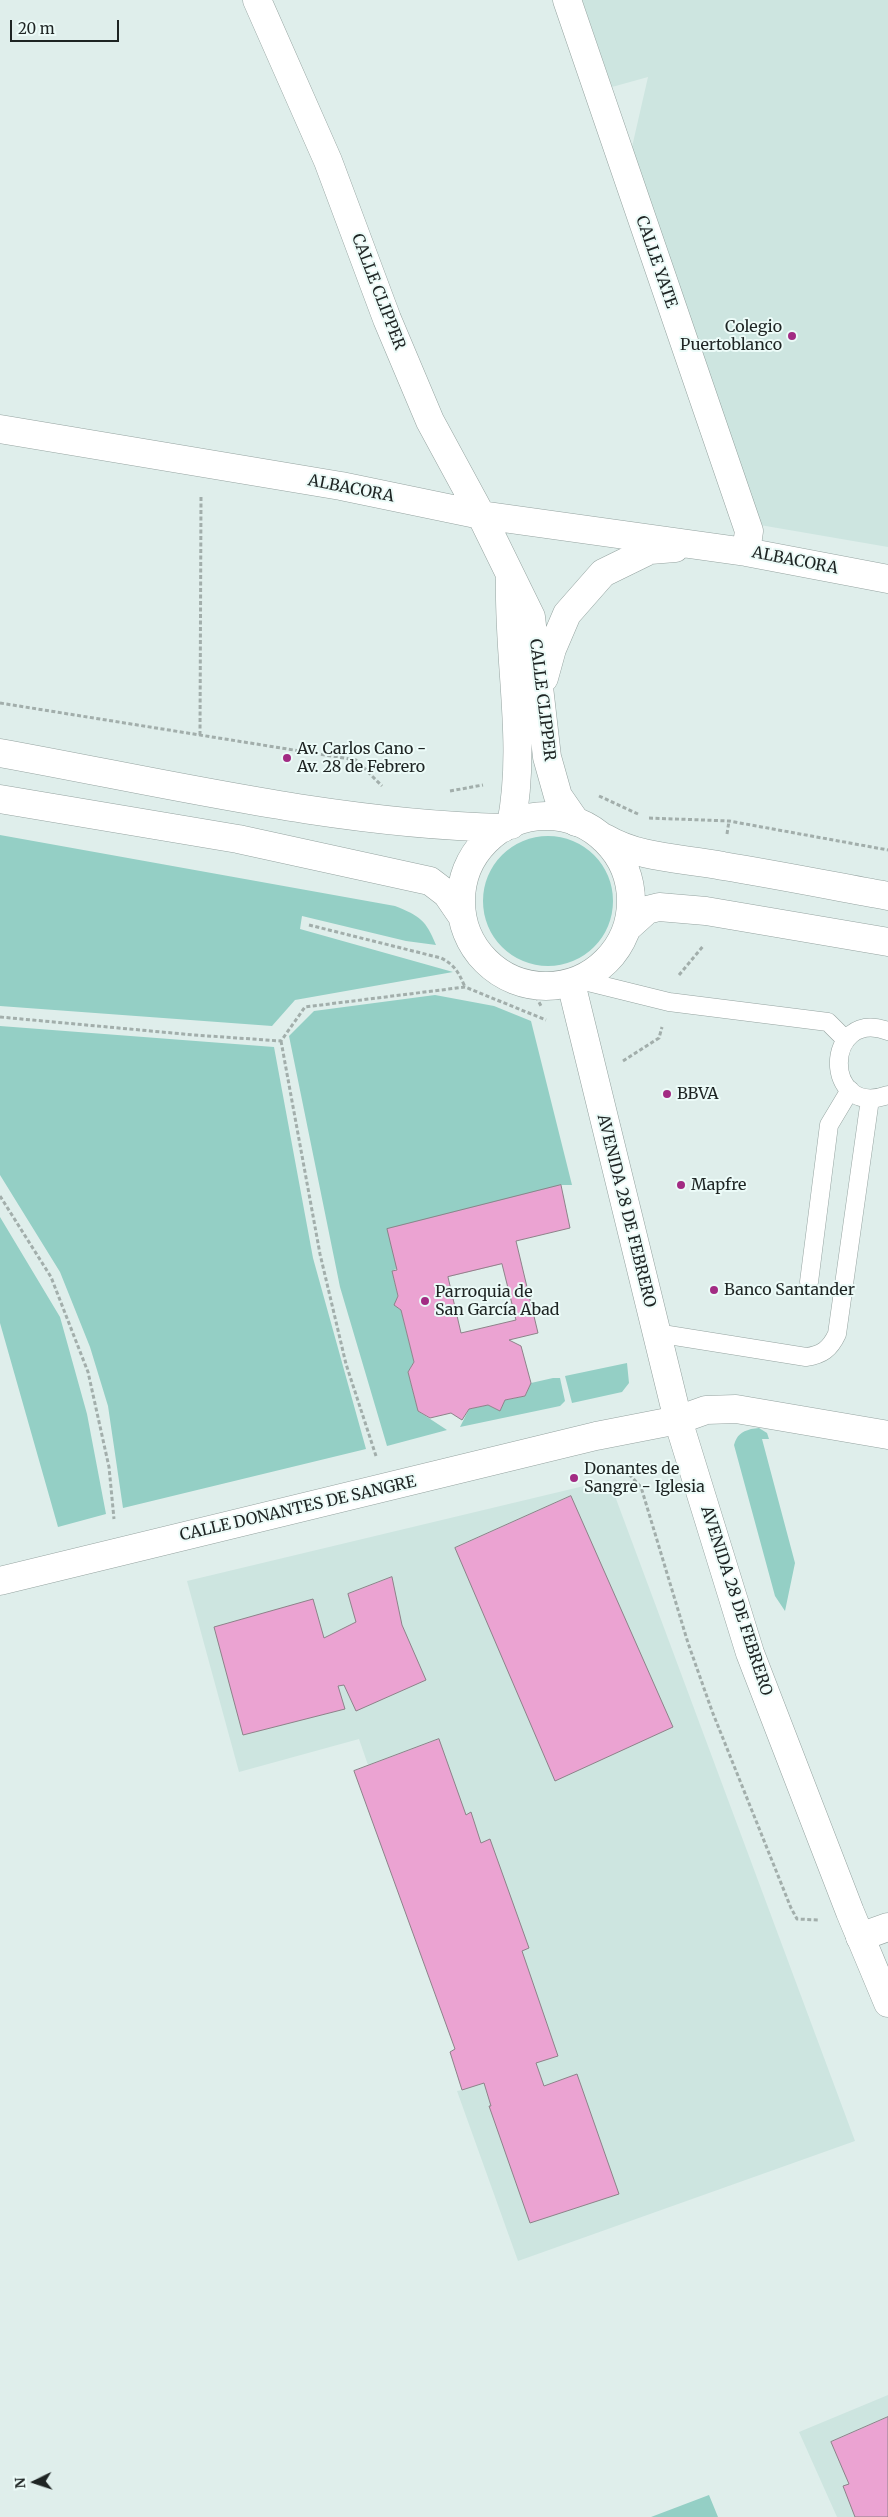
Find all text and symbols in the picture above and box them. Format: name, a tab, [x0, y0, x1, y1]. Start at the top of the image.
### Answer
scale bar	[12, 10, 121, 42]
text: 20 m	[18, 19, 55, 38]
street label: CALLE YATE	[631, 213, 681, 311]
street label: CALLE CLIPPER	[347, 231, 409, 353]
place label: Colegio Puertoblanco	[680, 317, 782, 355]
marker: Colegio Puertoblanco	[786, 330, 798, 342]
street label: ALBACORA	[306, 471, 396, 507]
street label: ALBACORA	[750, 543, 840, 579]
street label: CALLE CLIPPER	[525, 638, 559, 762]
place label: Av. Carlos Cano - Av. 28 de Febrero	[297, 739, 426, 777]
marker: Av. Carlos Cano - Av. 28 de Febrero	[281, 752, 293, 764]
place label: BBVA	[677, 1084, 718, 1104]
marker: BBVA	[661, 1088, 673, 1100]
street label: AVENIDA 28 DE FEBRERO	[593, 1112, 659, 1310]
place label: Mapfre	[691, 1175, 746, 1195]
marker: Mapfre	[675, 1179, 687, 1191]
place label: Banco Santander	[724, 1280, 855, 1300]
place label: Parroquia de San García Abad	[435, 1282, 559, 1320]
marker: Banco Santander	[708, 1284, 720, 1296]
marker: Parroquia de San García Abad	[419, 1295, 431, 1307]
place label: Donantes de Sangre - Iglesia	[584, 1459, 705, 1497]
street label: CALLE DONANTES DE SANGRE	[178, 1472, 418, 1546]
marker: Donantes de Sangre - Iglesia	[568, 1472, 580, 1484]
street label: AVENIDA 28 DE FEBRERO	[696, 1504, 776, 1698]
north arrow	[10, 2457, 60, 2507]
text: N	[11, 2477, 29, 2489]

